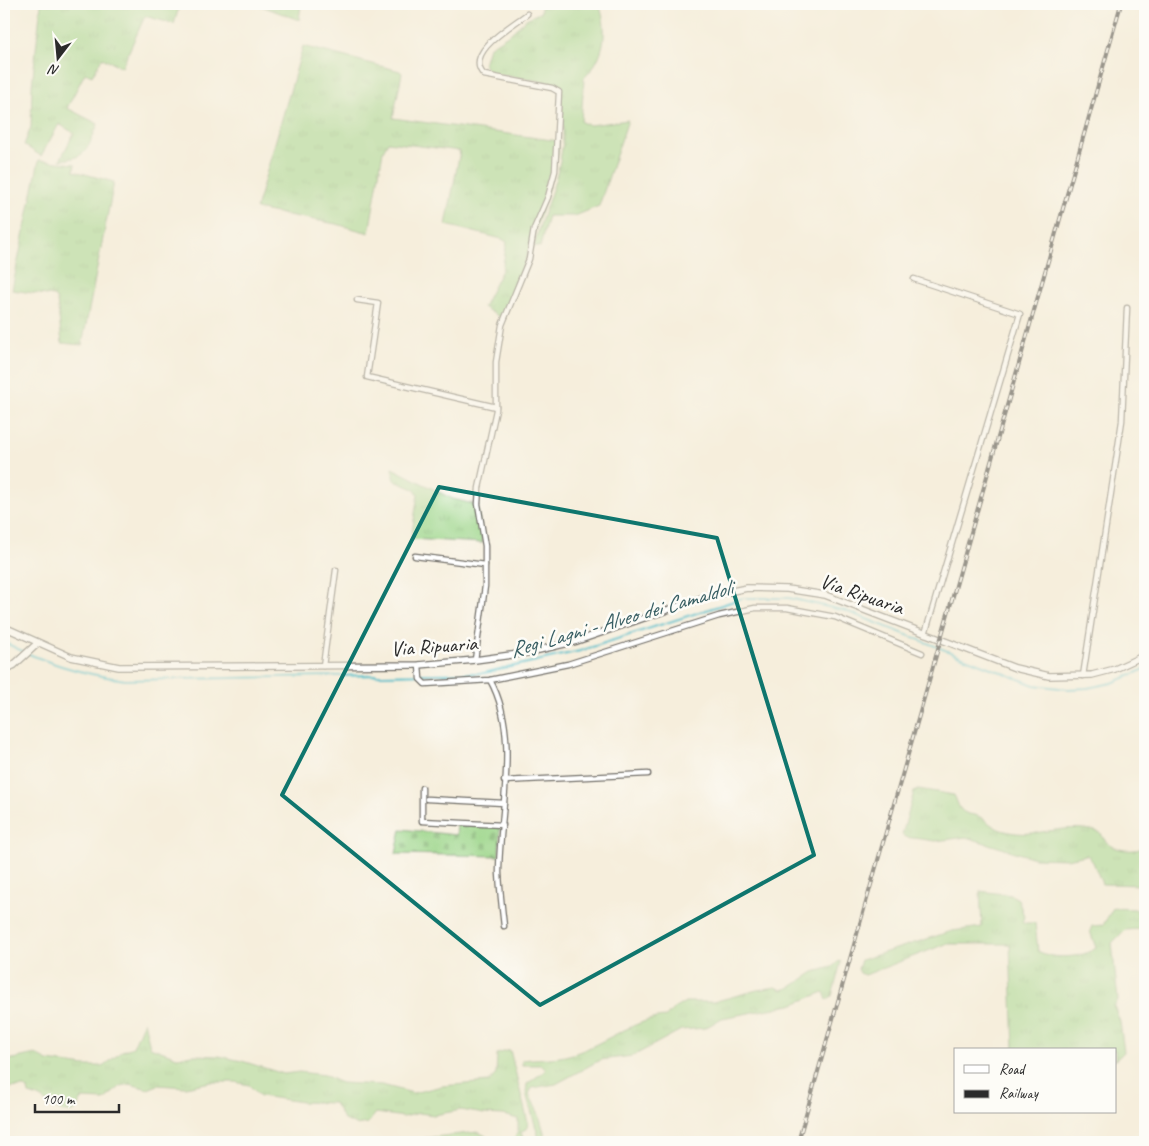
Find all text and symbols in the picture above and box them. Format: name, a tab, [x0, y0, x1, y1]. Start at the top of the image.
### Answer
north arrow	[32, 32, 82, 82]
text: N	[46, 60, 61, 79]
street label: Via Ripuaria	[817, 568, 909, 621]
water label: Regi Lagni - Alveo dei Camaldoli	[507, 572, 740, 664]
street label: Via Ripuaria	[390, 630, 480, 662]
legend	[954, 1048, 1116, 1114]
text: Road	[999, 1060, 1026, 1079]
scale bar	[35, 1081, 119, 1113]
text: Railway	[999, 1084, 1040, 1103]
text: 100 m	[42, 1090, 76, 1109]

